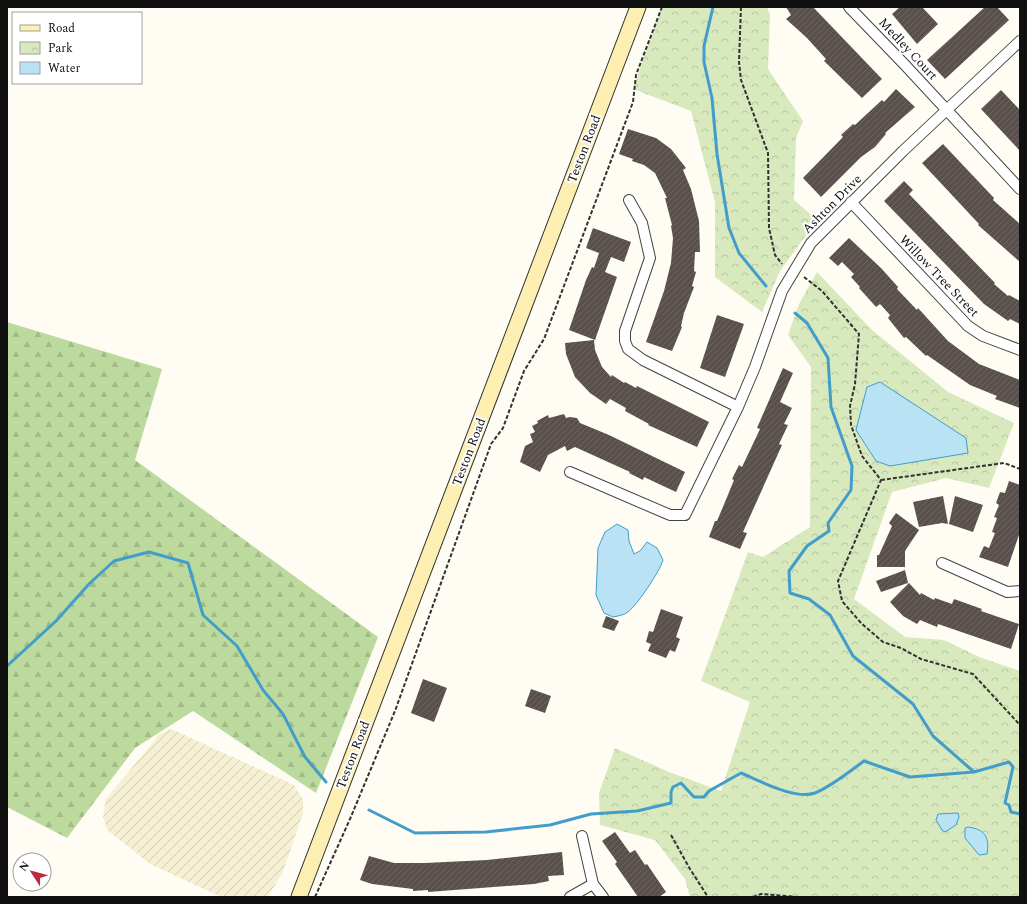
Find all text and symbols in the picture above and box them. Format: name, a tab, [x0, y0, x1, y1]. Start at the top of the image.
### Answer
legend	[12, 12, 142, 84]
street label: Medley Court	[874, 13, 943, 85]
text: Road	[48, 19, 75, 38]
text: Park	[48, 39, 73, 58]
text: Water	[48, 59, 80, 78]
street label: Teston Road	[562, 112, 606, 186]
street label: Ashton Drive	[798, 170, 866, 238]
street label: Willow Tree Street	[894, 230, 984, 322]
street label: Teston Road	[447, 415, 491, 489]
street label: Teston Road	[331, 718, 375, 792]
north arrow	[12, 852, 52, 892]
text: N	[15, 858, 34, 875]

